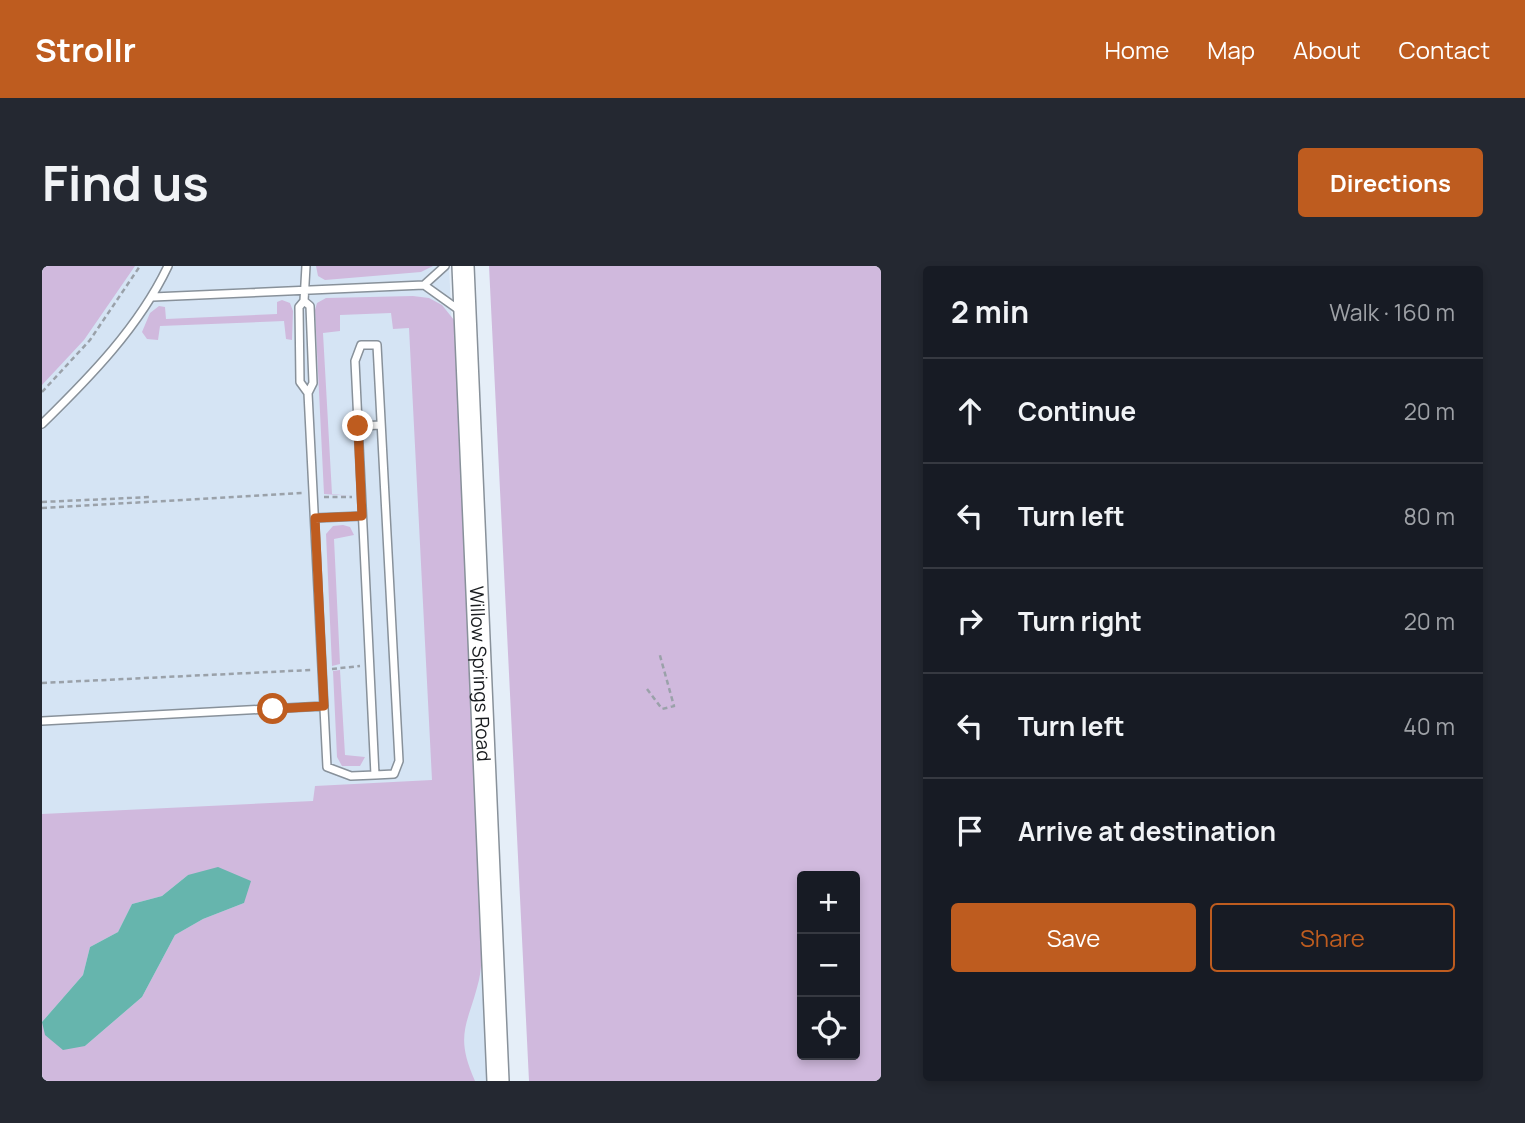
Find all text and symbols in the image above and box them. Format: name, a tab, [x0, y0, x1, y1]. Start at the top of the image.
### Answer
text: Strollr	[35, 27, 136, 72]
text: Home	[1104, 33, 1169, 66]
text: Map	[1207, 33, 1255, 66]
text: About	[1293, 33, 1361, 66]
text: Contact	[1399, 33, 1490, 66]
button: Directions	[1298, 148, 1483, 217]
text: Find us	[42, 149, 209, 216]
text: 2 min	[951, 291, 1029, 332]
text: Walk · 160 m	[1329, 296, 1455, 328]
icon: ahead	[951, 392, 989, 430]
text: Continue	[1018, 393, 1136, 429]
text: 20 m	[1404, 395, 1455, 427]
route end	[342, 410, 373, 441]
icon: left	[951, 497, 989, 535]
text: Turn left	[1018, 498, 1125, 534]
text: 80 m	[1404, 500, 1455, 532]
street label: Willow Springs Road	[464, 585, 497, 762]
icon: right	[951, 602, 989, 640]
text: Turn right	[1018, 603, 1142, 639]
text: 20 m	[1404, 605, 1455, 637]
route start	[257, 693, 288, 724]
icon: left	[951, 707, 989, 745]
text: Turn left	[1018, 708, 1125, 744]
text: 40 m	[1403, 710, 1455, 742]
icon: arrive	[951, 812, 989, 850]
text: Arrive at destination	[1018, 813, 1276, 849]
map controls	[797, 871, 860, 1060]
button: +	[797, 871, 860, 934]
button: Save	[951, 903, 1196, 972]
button: Share	[1210, 903, 1455, 972]
button: −	[797, 934, 860, 997]
button: locate	[797, 997, 860, 1060]

